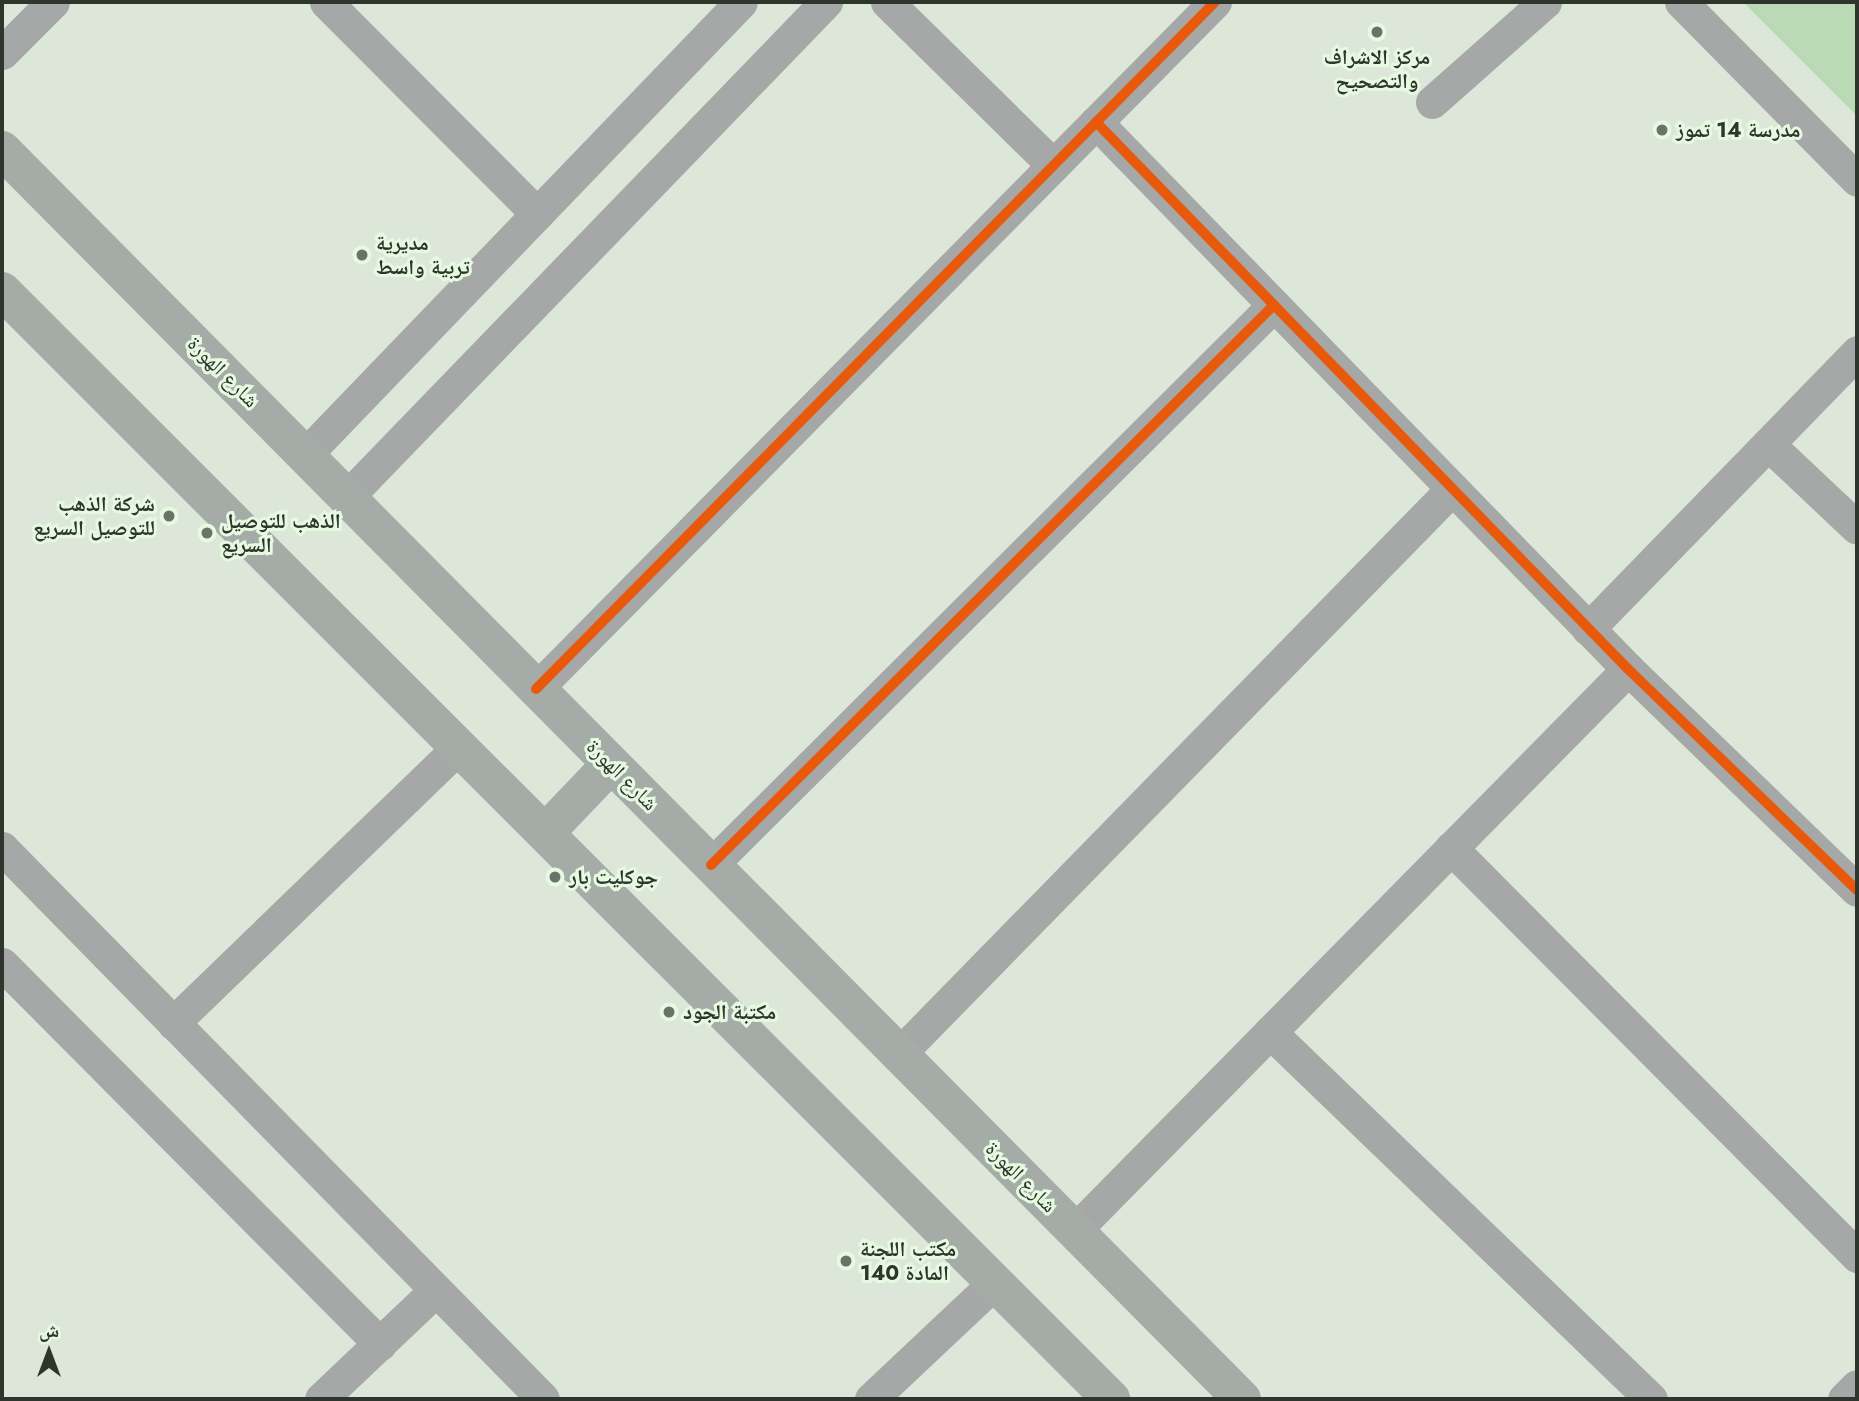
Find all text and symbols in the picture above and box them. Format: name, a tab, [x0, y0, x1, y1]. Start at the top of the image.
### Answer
marker: مركز الاشراف والتصحيح	[1367, 22, 1387, 42]
place label: مركز الاشراف والتصحيح	[1324, 44, 1430, 94]
place label: مدرسة 14 تموز	[1676, 117, 1801, 143]
marker: مدرسة 14 تموز	[1654, 122, 1670, 138]
place label: مديرية تربية واسط	[376, 230, 470, 280]
marker: مديرية تربية واسط	[354, 247, 370, 263]
street label: شارع الهورة	[182, 331, 264, 413]
place label: شركة الذهب للتوصيل السريع	[33, 491, 155, 541]
marker: شركة الذهب للتوصيل السريع	[161, 508, 177, 524]
place label: الذهب للتوصيل السريع	[221, 508, 341, 558]
marker: الذهب للتوصيل السريع	[199, 525, 215, 541]
street label: شارع الهورة	[581, 734, 663, 816]
place label: جوكليت بار	[569, 864, 658, 890]
marker: جوكليت بار	[547, 869, 563, 885]
place label: مكتبة الجود	[683, 999, 776, 1025]
marker: مكتبة الجود	[661, 1004, 677, 1020]
street label: شارع الهورة	[980, 1136, 1062, 1218]
place label: مكتب اللجنة المادة 140	[860, 1236, 956, 1286]
marker: مكتب اللجنة المادة 140	[838, 1253, 854, 1269]
north arrow	[14, 1317, 84, 1387]
text: ش	[39, 1317, 59, 1344]

